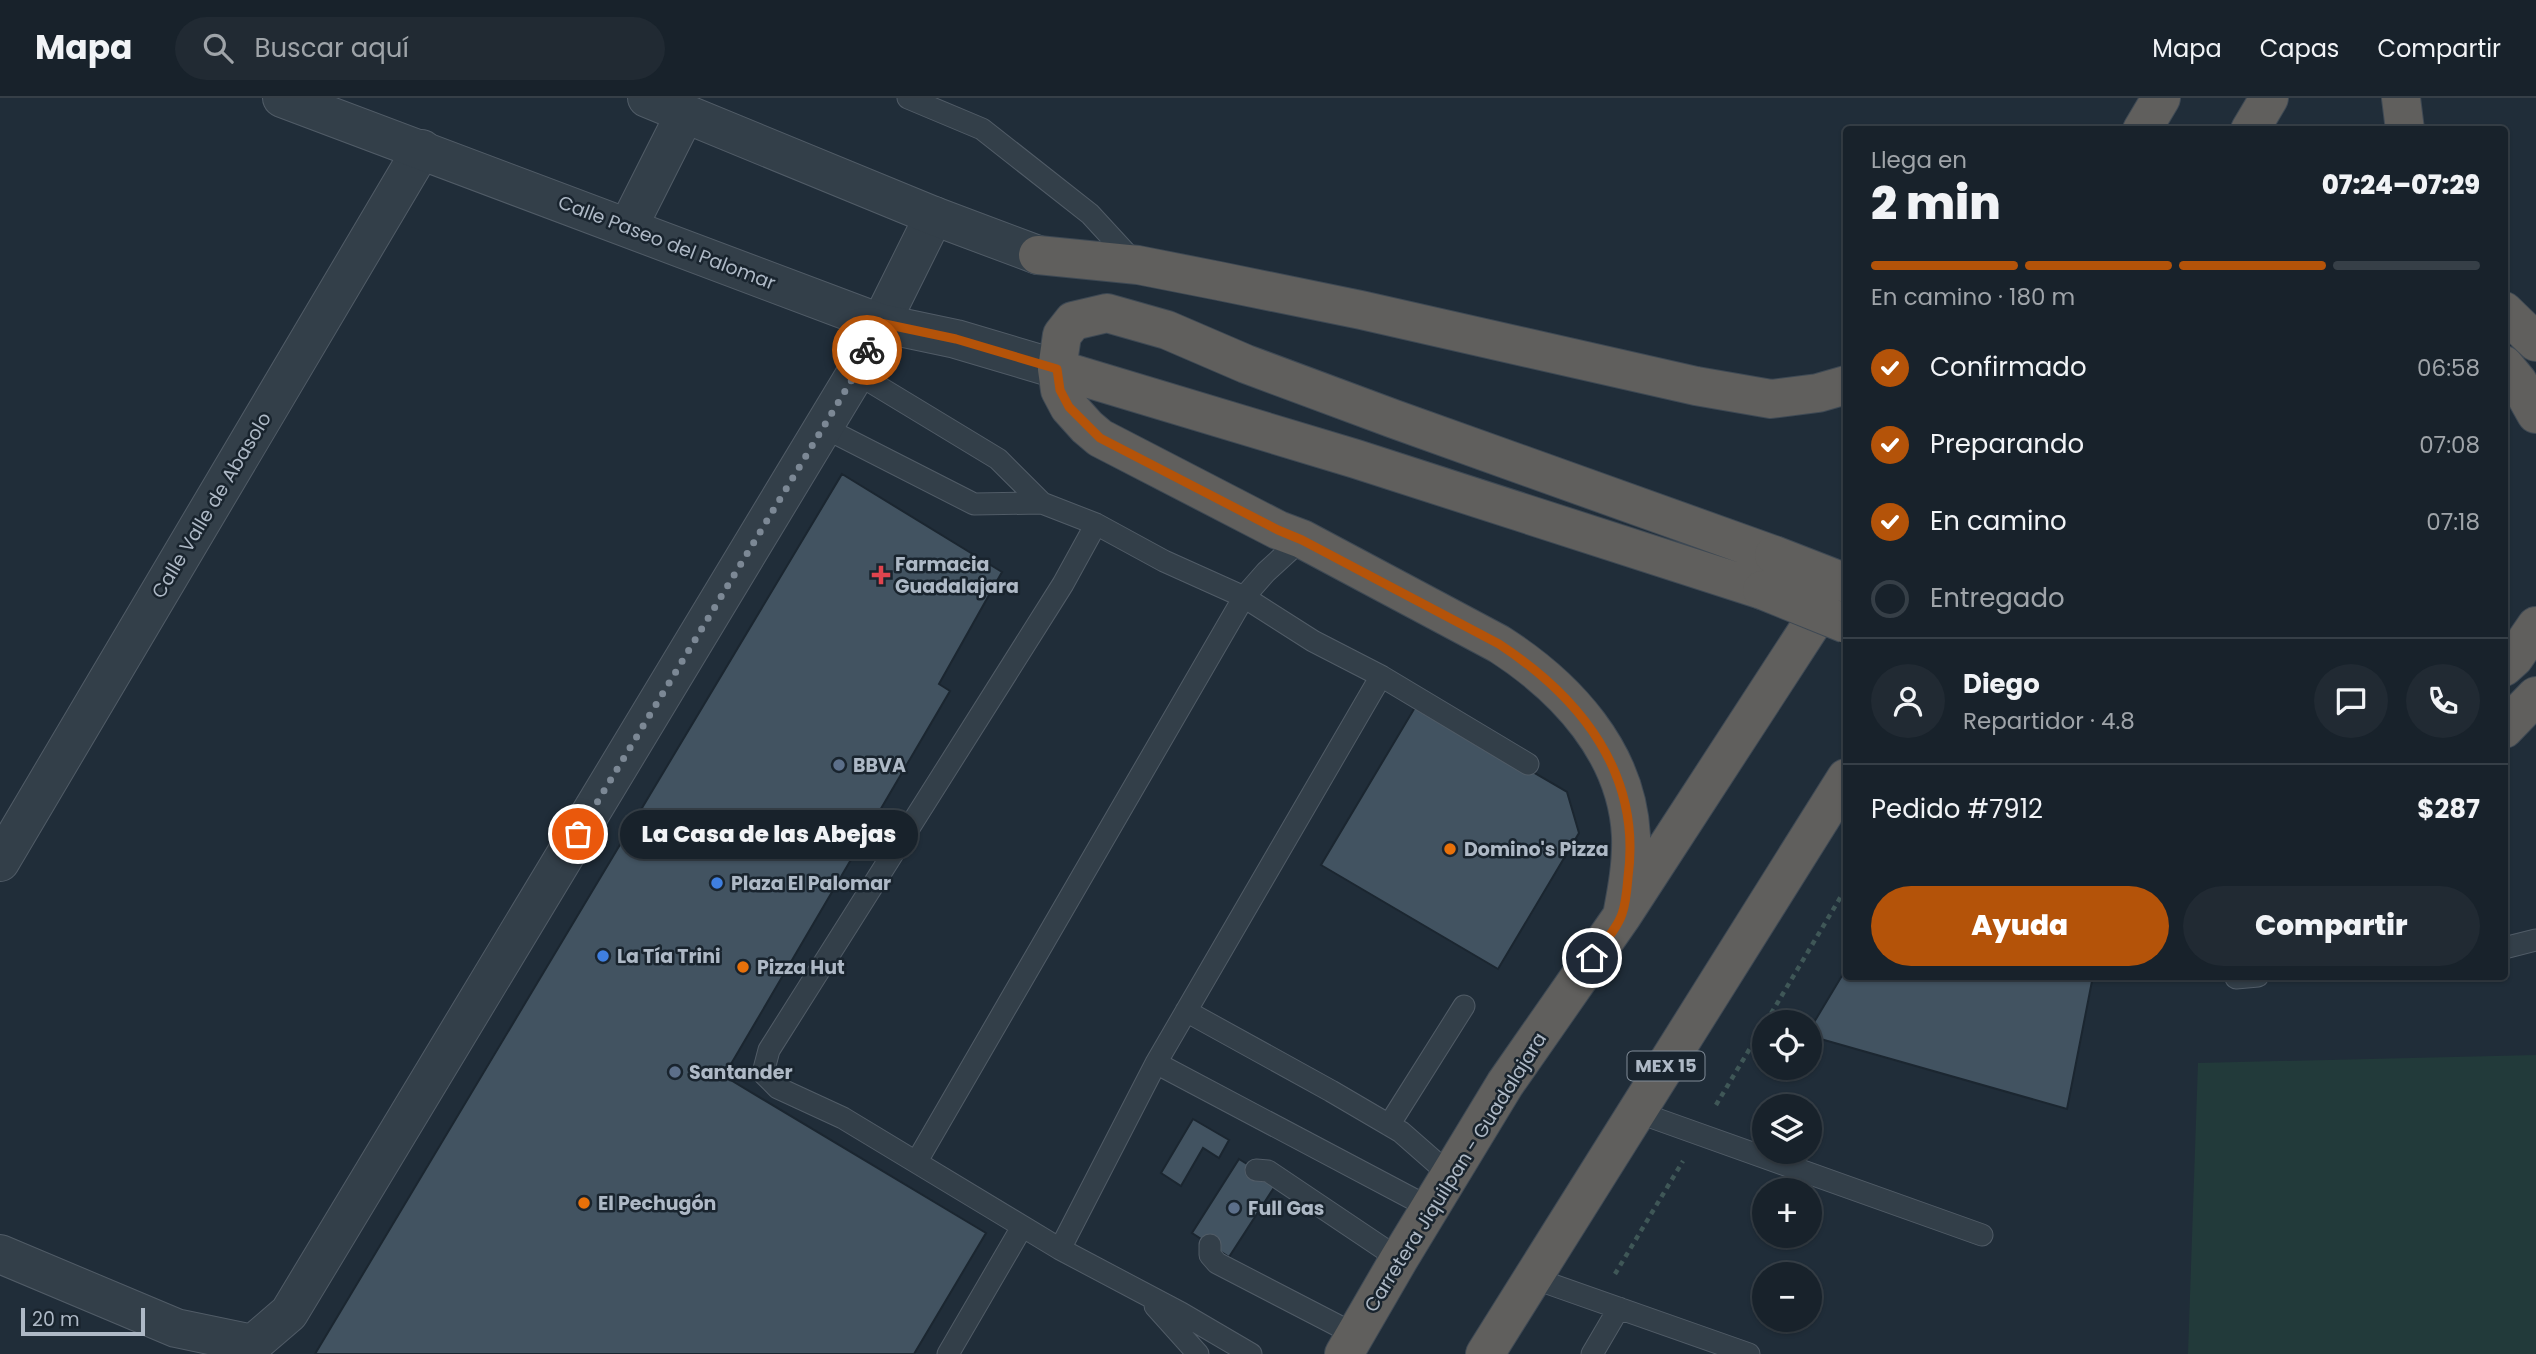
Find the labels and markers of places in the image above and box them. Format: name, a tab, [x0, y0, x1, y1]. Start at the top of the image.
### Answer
place label: Farmacia Guadalajara	[895, 551, 1019, 600]
marker: Farmacia Guadalajara	[873, 567, 889, 583]
place label: BBVA	[853, 752, 906, 779]
marker: BBVA	[831, 757, 847, 773]
pin	[548, 804, 608, 864]
callout: La Casa de las Abejas	[620, 810, 917, 858]
place label: Domino's Pizza	[1464, 836, 1609, 863]
marker: Domino's Pizza	[1442, 841, 1458, 857]
place label: Plaza El Palomar	[731, 870, 891, 897]
marker: Plaza El Palomar	[709, 875, 725, 891]
pin	[1562, 928, 1622, 988]
place label: La Tía Trini	[617, 943, 721, 970]
marker: La Tía Trini	[595, 948, 611, 964]
place label: Pizza Hut	[757, 954, 845, 981]
marker: Pizza Hut	[735, 959, 751, 975]
place label: Santander	[689, 1059, 793, 1086]
marker: Santander	[667, 1064, 683, 1080]
place label: El Pechugón	[598, 1190, 716, 1217]
marker: El Pechugón	[576, 1195, 592, 1211]
place label: Full Gas	[1248, 1195, 1324, 1222]
marker: Full Gas	[1226, 1200, 1242, 1216]

